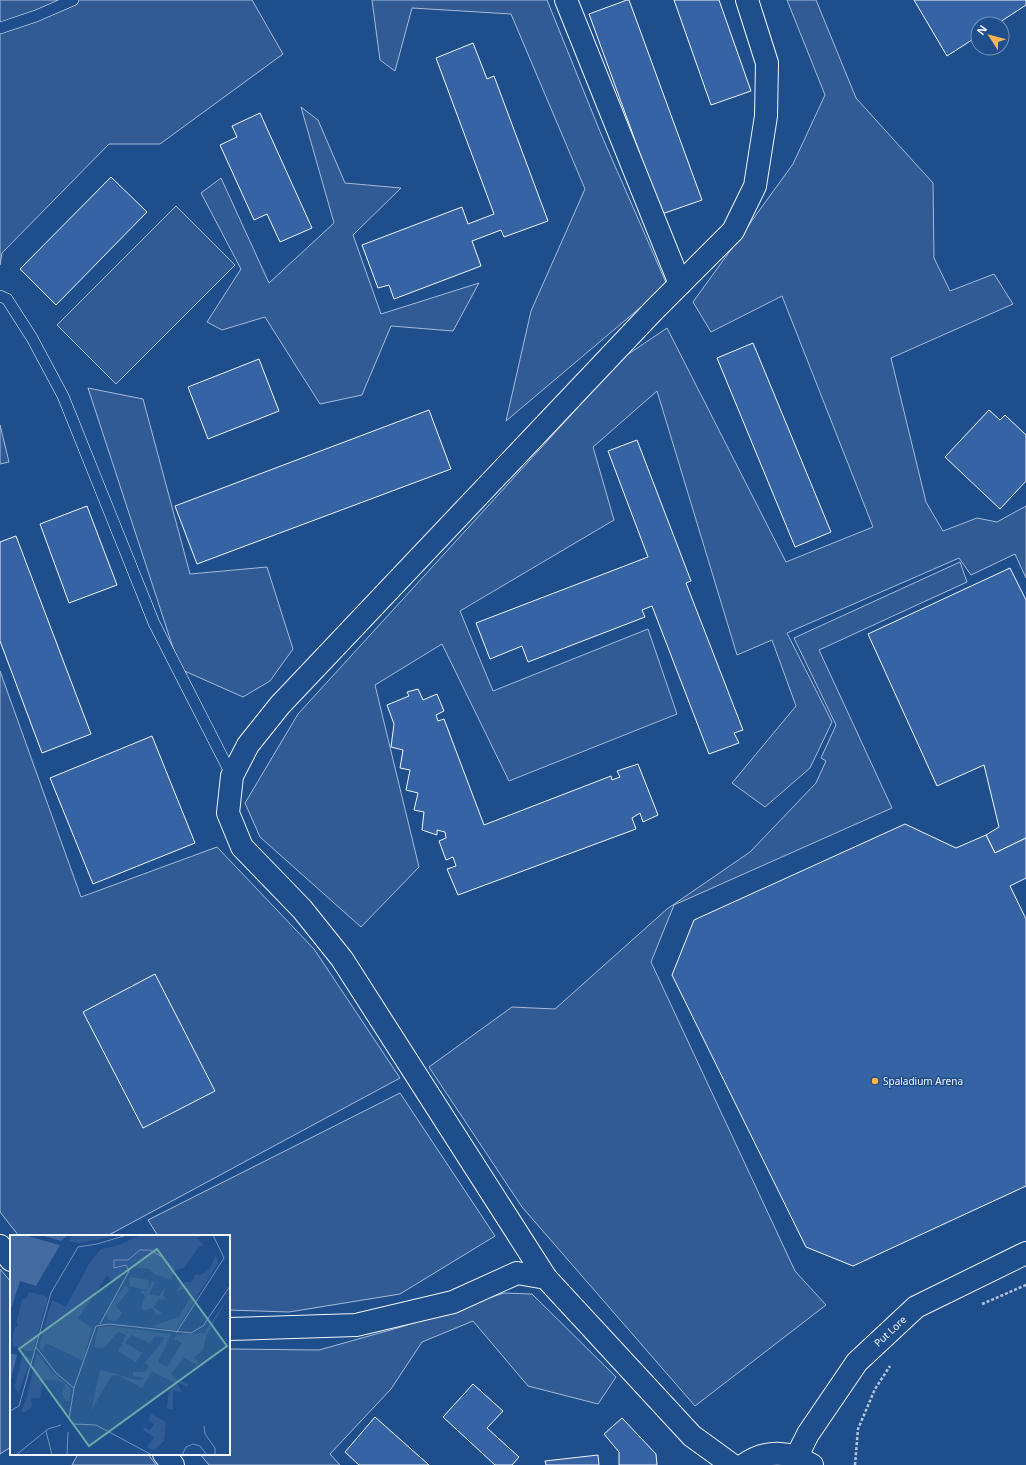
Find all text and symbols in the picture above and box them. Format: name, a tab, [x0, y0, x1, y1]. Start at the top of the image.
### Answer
north arrow	[970, 16, 1010, 56]
text: N	[973, 22, 990, 38]
place label: Spaladium Arena	[883, 1074, 963, 1088]
marker: Spaladium Arena	[870, 1076, 880, 1086]
inset map	[10, 1235, 230, 1455]
street label: Put Lore	[871, 1312, 909, 1350]

